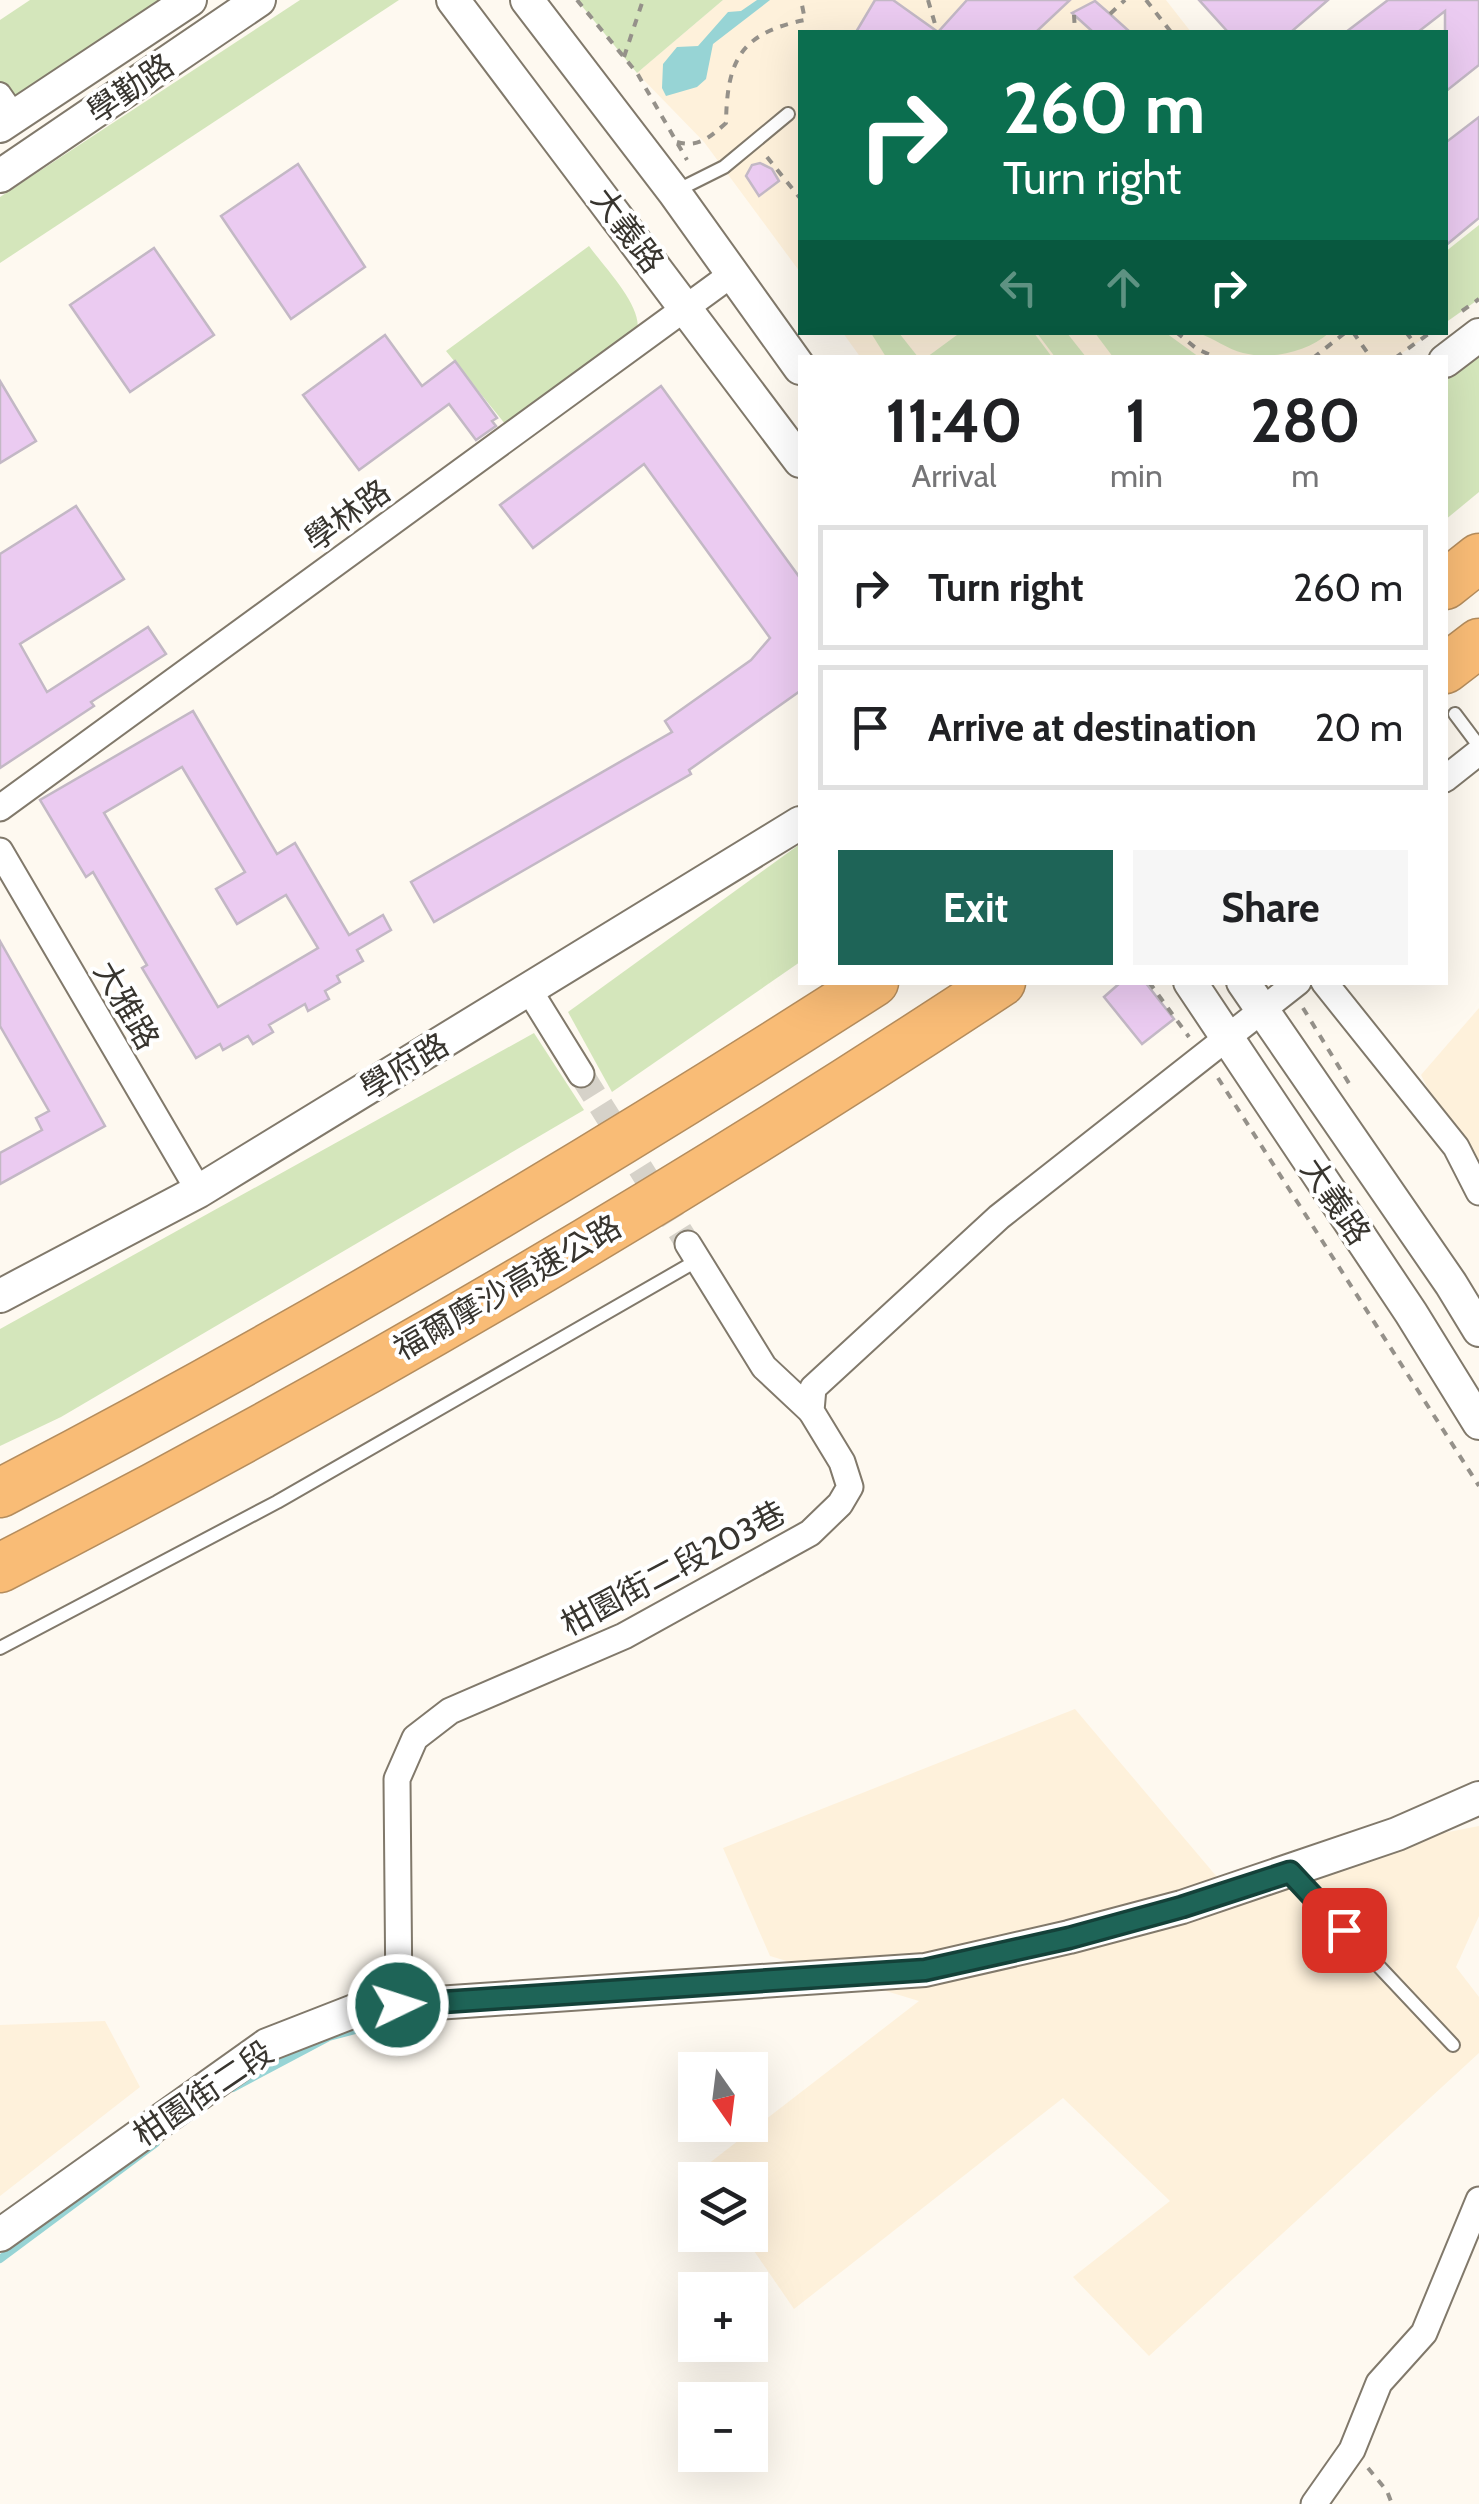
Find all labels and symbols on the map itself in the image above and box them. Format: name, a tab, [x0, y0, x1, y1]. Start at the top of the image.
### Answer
street label: 學勤路	[79, 45, 181, 131]
street label: 大義路	[584, 180, 672, 280]
street label: 學林路	[297, 471, 397, 559]
street label: 大雅路	[86, 954, 168, 1056]
street label: 學府路	[353, 1025, 455, 1107]
street label: 大義路	[1293, 1150, 1379, 1252]
street label: 福爾摩沙高速公路	[386, 1206, 628, 1368]
street label: 柑園街二段203巷	[554, 1492, 792, 1644]
pin	[1302, 1888, 1387, 1973]
position arrow	[346, 1953, 450, 2057]
street label: 柑園街二段	[126, 2032, 280, 2154]
north arrow	[678, 2052, 768, 2142]

